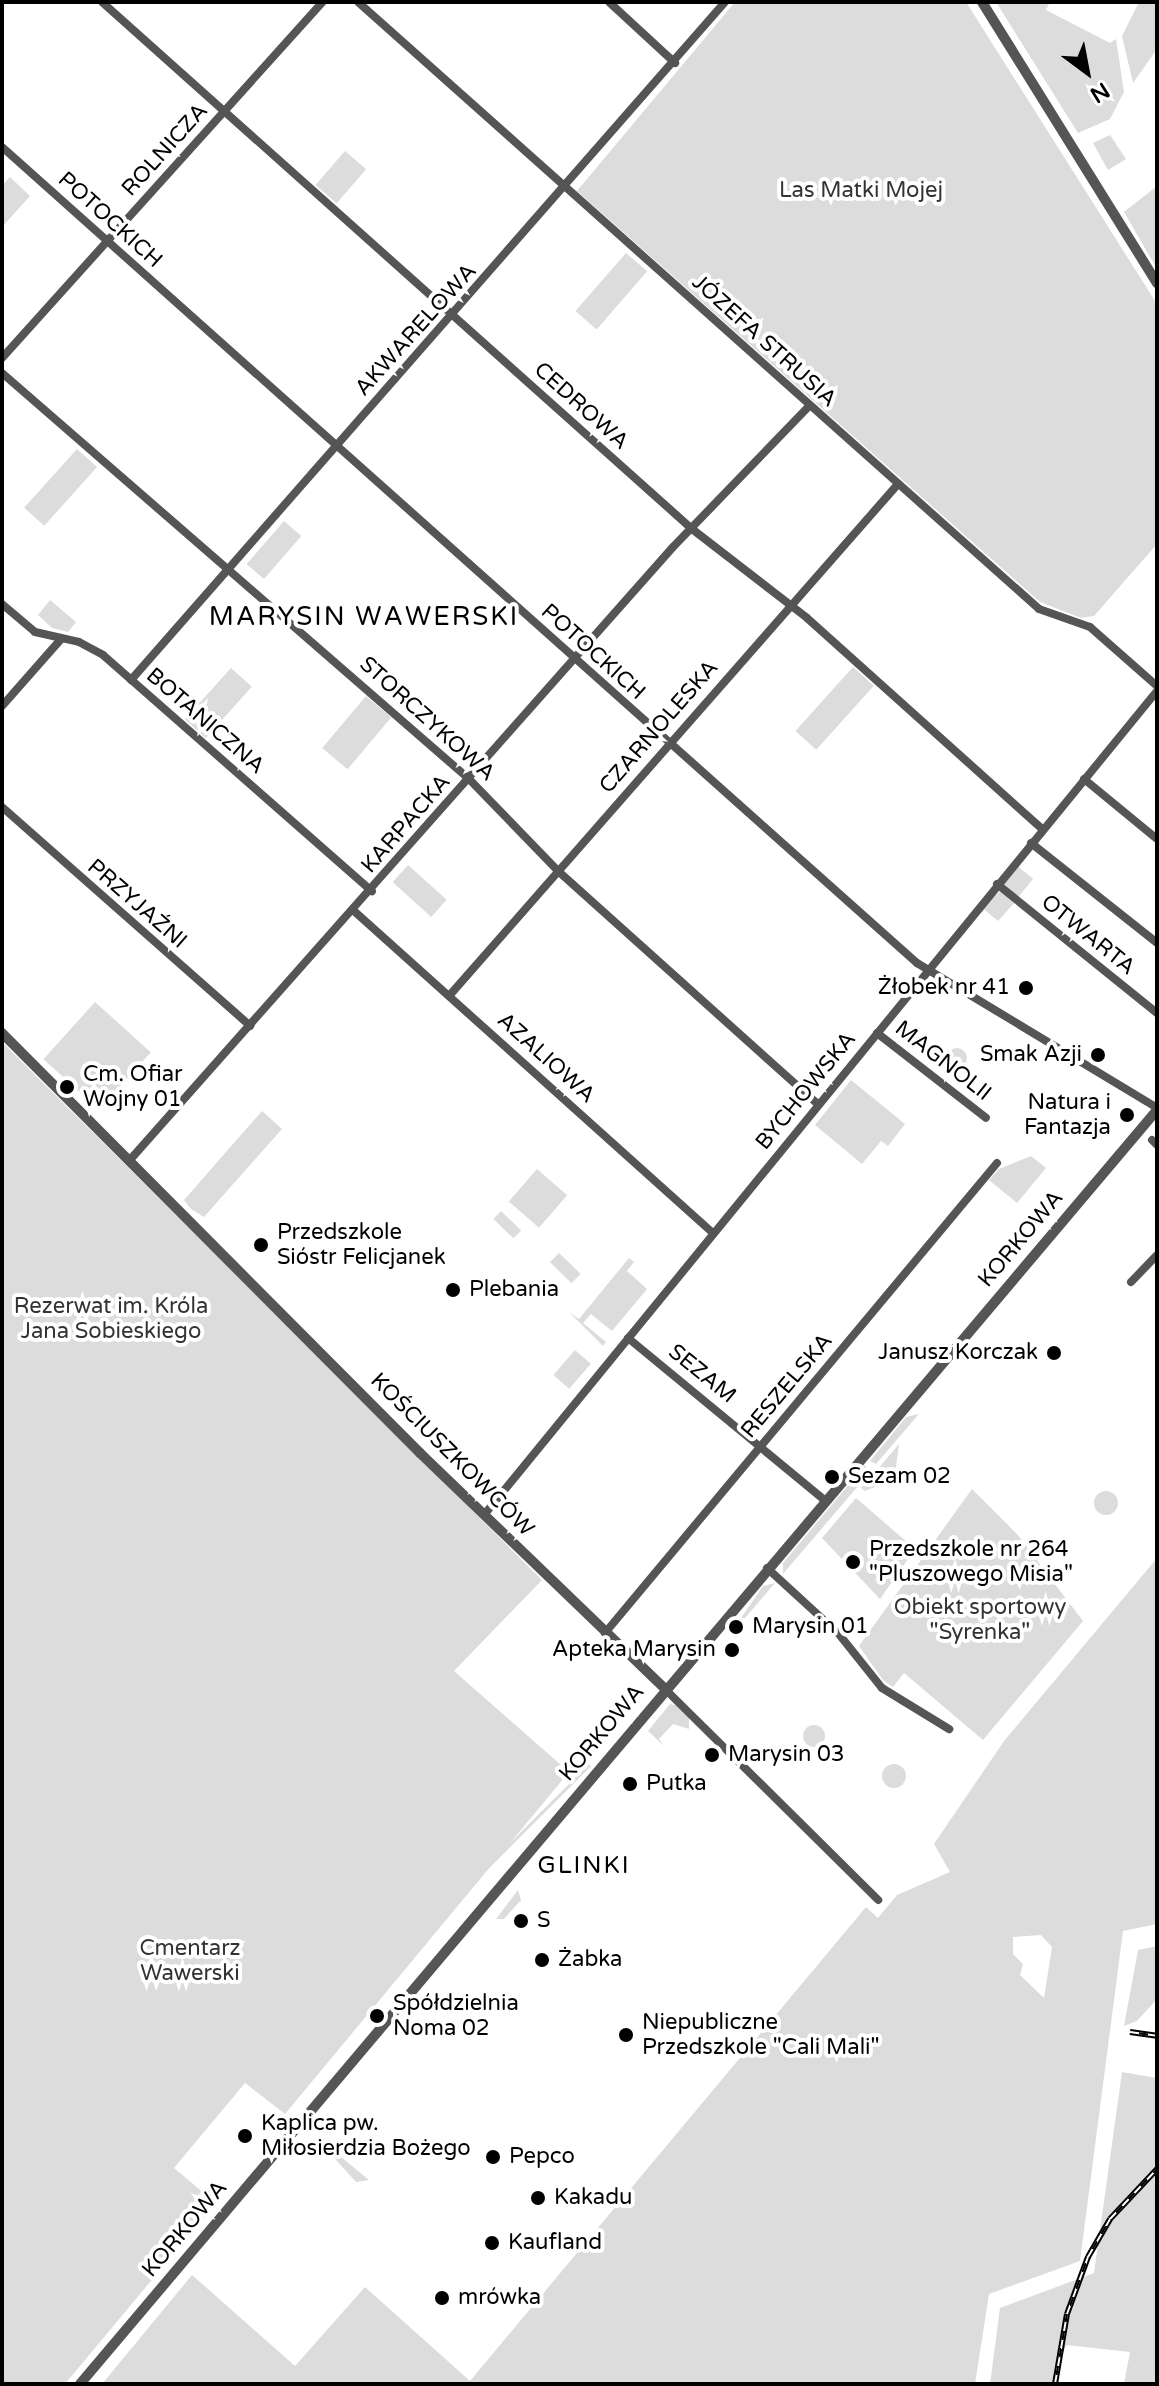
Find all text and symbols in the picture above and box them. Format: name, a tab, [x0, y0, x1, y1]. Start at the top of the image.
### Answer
north arrow	[1047, 32, 1127, 112]
text: N	[1085, 77, 1114, 108]
street label: ROLNICZA	[116, 98, 214, 202]
street label: POTOCKICH	[53, 166, 167, 274]
park label: Las Matki Mojej	[779, 178, 943, 204]
street label: AKWARELOWA	[350, 258, 482, 402]
street label: JÓZEFA STRUSIA	[686, 269, 842, 413]
street label: CEDROWA	[528, 357, 634, 455]
street label: POTOCKICH	[536, 598, 650, 706]
district label: MARYSIN WAWERSKI	[209, 601, 519, 633]
street label: STORCZYKOWA	[354, 651, 500, 787]
street label: CZARNOLESKA	[594, 655, 724, 799]
street label: BOTANICZNA	[140, 662, 270, 780]
street label: KARPACKA	[356, 769, 456, 879]
street label: PRZYJAŹNI	[82, 854, 192, 954]
street label: OTWARTA	[1036, 889, 1140, 981]
place label: Żłobek nr 41	[878, 975, 1010, 1001]
marker: Żłobek nr 41	[1017, 979, 1035, 997]
street label: AZALIOWA	[492, 1007, 600, 1109]
street label: MAGNOLII	[890, 1015, 996, 1107]
street label: BYCHOWSKA	[750, 1027, 862, 1155]
place label: Smak Azji	[980, 1042, 1082, 1068]
marker: Smak Azji	[1089, 1046, 1107, 1064]
place label: Cm. Ofiar Wojny 01	[83, 1061, 182, 1112]
marker: Cm. Ofiar Wojny 01	[58, 1078, 76, 1096]
place label: Natura i Fantazja	[1024, 1089, 1111, 1140]
marker: Natura i Fantazja	[1118, 1106, 1136, 1124]
street label: KORKOWA	[973, 1185, 1069, 1293]
place label: Przedszkole Sióstr Felicjanek	[277, 1219, 446, 1270]
marker: Przedszkole Sióstr Felicjanek	[252, 1236, 270, 1254]
place label: Plebania	[469, 1277, 559, 1303]
marker: Plebania	[444, 1281, 462, 1299]
park label: Rezerwat im. Króla Jana Sobieskiego	[14, 1293, 208, 1344]
street label: RESZELSKA	[736, 1328, 838, 1444]
street label: SEZAM	[663, 1339, 741, 1409]
place label: Janusz Korczak	[878, 1340, 1038, 1366]
marker: Janusz Korczak	[1045, 1344, 1063, 1362]
street label: KOŚCIUSZKOWCÓW	[365, 1368, 539, 1542]
place label: Sezam 02	[848, 1464, 951, 1490]
marker: Sezam 02	[823, 1468, 841, 1486]
place label: Przedszkole nr 264 "Pluszowego Misia"	[869, 1536, 1073, 1588]
marker: Przedszkole nr 264 "Pluszowego Misia"	[844, 1553, 862, 1571]
park label: Obiekt sportowy "Syrenka"	[894, 1594, 1066, 1646]
place label: Marysin 01	[752, 1614, 869, 1640]
marker: Marysin 01	[727, 1618, 745, 1636]
place label: Apteka Marysin	[552, 1637, 716, 1663]
marker: Apteka Marysin	[723, 1641, 741, 1659]
street label: KORKOWA	[554, 1679, 650, 1787]
place label: Marysin 03	[728, 1742, 845, 1768]
marker: Marysin 03	[703, 1746, 721, 1764]
place label: Putka	[646, 1771, 707, 1797]
marker: Putka	[621, 1775, 639, 1793]
district label: GLINKI	[537, 1852, 631, 1880]
place label: S	[537, 1908, 551, 1934]
marker: S	[512, 1912, 530, 1930]
park label: Cmentarz Wawerski	[139, 1935, 241, 1986]
place label: Żabka	[558, 1947, 622, 1973]
marker: Żabka	[533, 1951, 551, 1969]
place label: Spółdzielnia Noma 02	[393, 1990, 519, 2042]
marker: Spółdzielnia Noma 02	[368, 2007, 386, 2025]
place label: Niepubliczne Przedszkole "Cali Mali"	[642, 2009, 880, 2060]
marker: Niepubliczne Przedszkole "Cali Mali"	[617, 2026, 635, 2044]
place label: Kaplica pw. Miłosierdzia Bożego	[261, 2110, 471, 2162]
marker: Kaplica pw. Miłosierdzia Bożego	[236, 2127, 254, 2145]
place label: Pepco	[509, 2144, 575, 2170]
marker: Pepco	[484, 2148, 502, 2166]
street label: KORKOWA	[137, 2175, 233, 2283]
place label: Kakadu	[554, 2185, 633, 2211]
marker: Kakadu	[529, 2189, 547, 2207]
place label: Kaufland	[508, 2230, 602, 2256]
marker: Kaufland	[483, 2234, 501, 2252]
place label: mrówka	[458, 2285, 541, 2311]
marker: mrówka	[433, 2289, 451, 2307]

